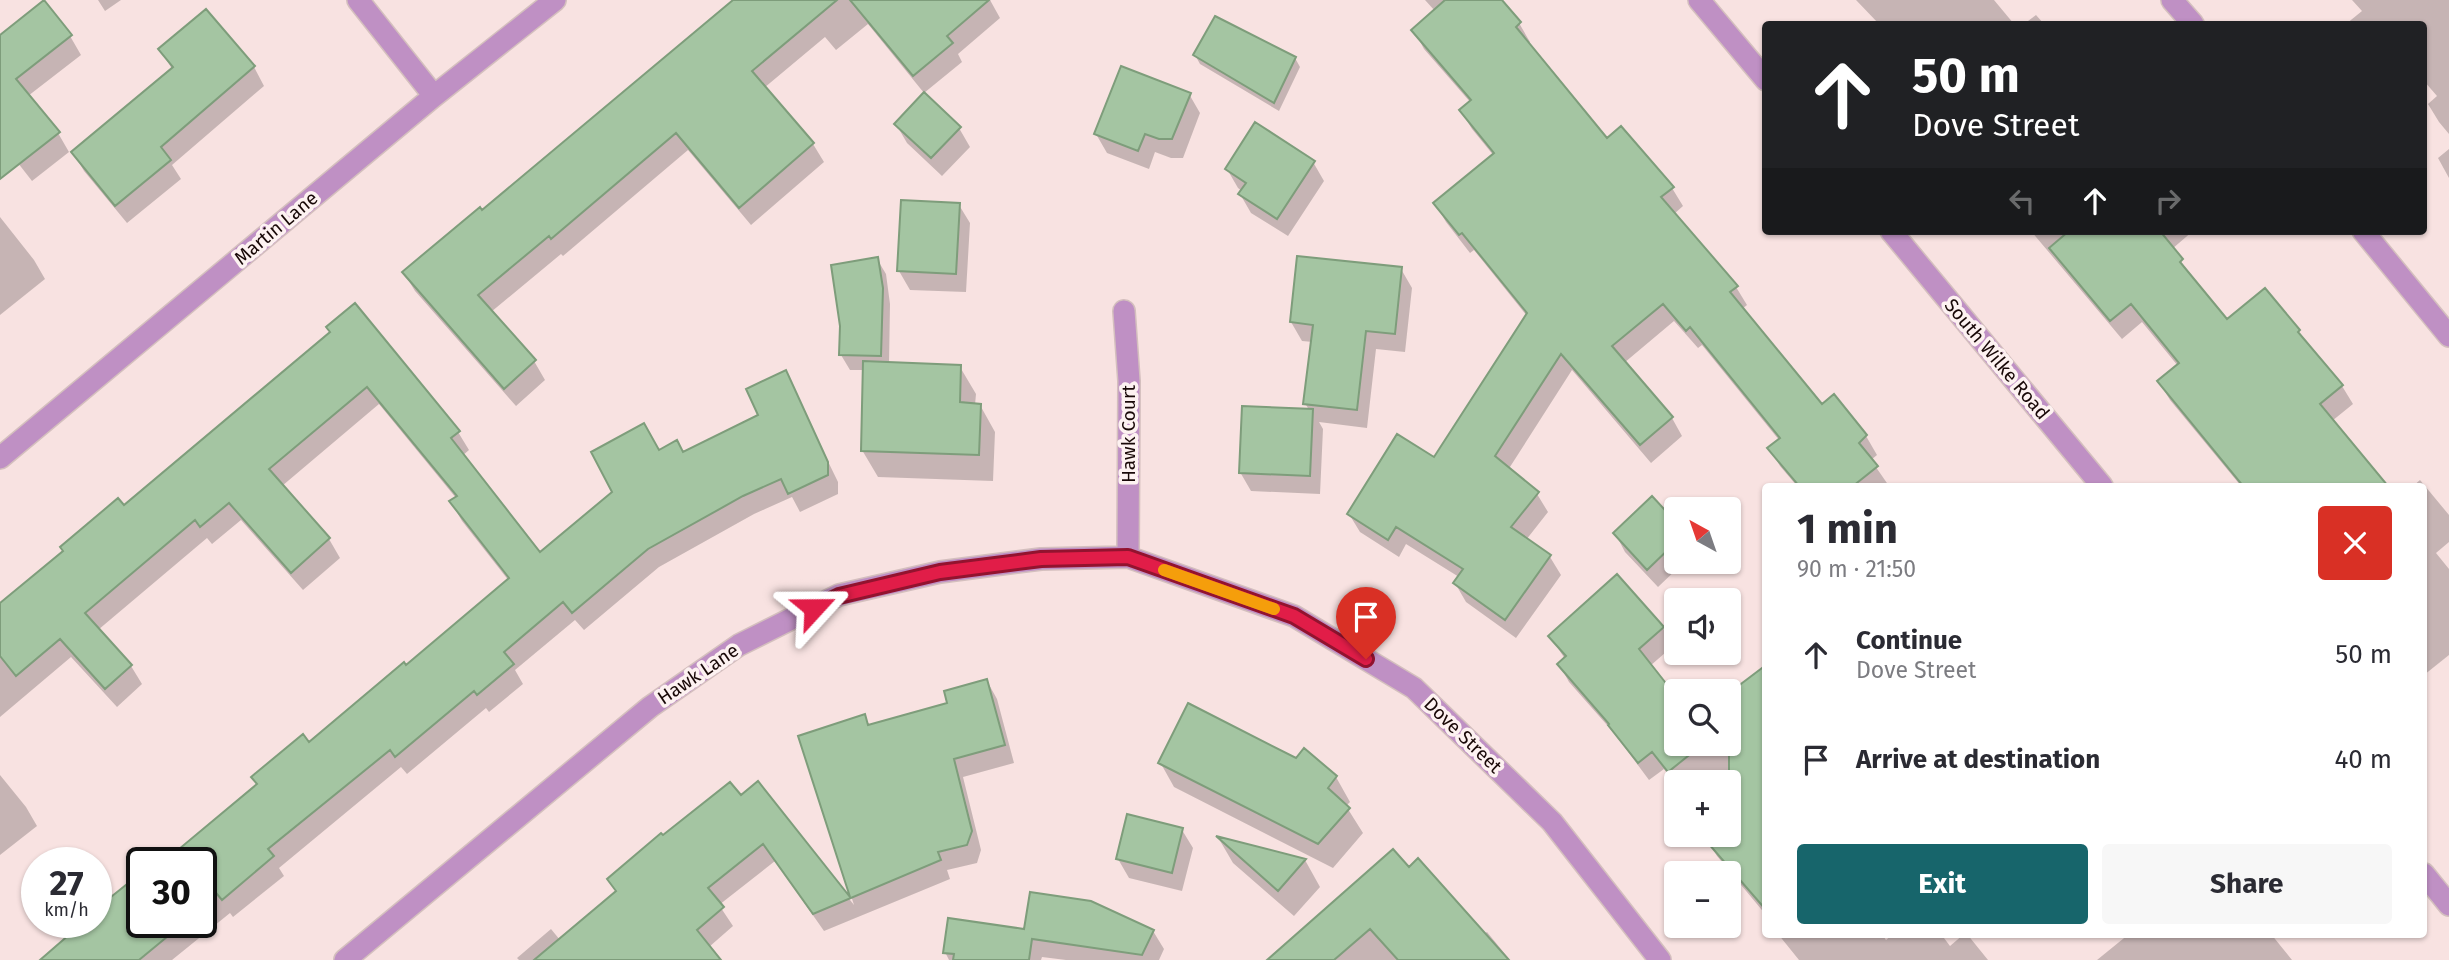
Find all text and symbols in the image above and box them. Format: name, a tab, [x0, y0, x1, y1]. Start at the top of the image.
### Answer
text: 50 m	[1912, 46, 2020, 105]
icon: ahead	[1797, 49, 1888, 140]
text: Dove Street	[1912, 106, 2080, 144]
icon: left	[2003, 182, 2041, 220]
icon: ahead	[2076, 182, 2114, 220]
icon: right	[2149, 182, 2187, 220]
street label: Martin Lane	[230, 186, 322, 270]
street label: South Wilke Road	[1940, 294, 2054, 424]
street label: Hawk Court	[1117, 385, 1140, 483]
north arrow	[1664, 497, 1741, 574]
map controls	[1664, 497, 1741, 938]
text: 1 min	[1797, 504, 1898, 554]
button: close	[2318, 506, 2392, 580]
text: 90 m · 21:50	[1797, 555, 1916, 583]
position arrow	[777, 571, 851, 645]
pin	[1336, 587, 1396, 659]
button: sound	[1664, 588, 1741, 665]
icon: arrive	[1347, 598, 1385, 636]
text: Continue	[1856, 625, 1962, 656]
icon: ahead	[1797, 636, 1835, 674]
street label: Hawk Lane	[653, 639, 743, 709]
text: 50 m	[2335, 639, 2392, 670]
text: Dove Street	[1856, 656, 1976, 684]
button: search	[1664, 679, 1741, 756]
street label: Dove Street	[1419, 692, 1507, 778]
icon: arrive	[1797, 741, 1835, 779]
text: Arrive at destination	[1856, 744, 2100, 775]
text: 40 m	[2334, 744, 2392, 775]
button: +	[1664, 770, 1741, 847]
button: Exit	[1797, 844, 2088, 924]
button: Share	[2102, 844, 2392, 924]
speed limit sign: 30	[126, 847, 217, 938]
button: −	[1664, 861, 1741, 938]
text: 27	[49, 862, 84, 904]
text: km/h	[44, 899, 89, 921]

